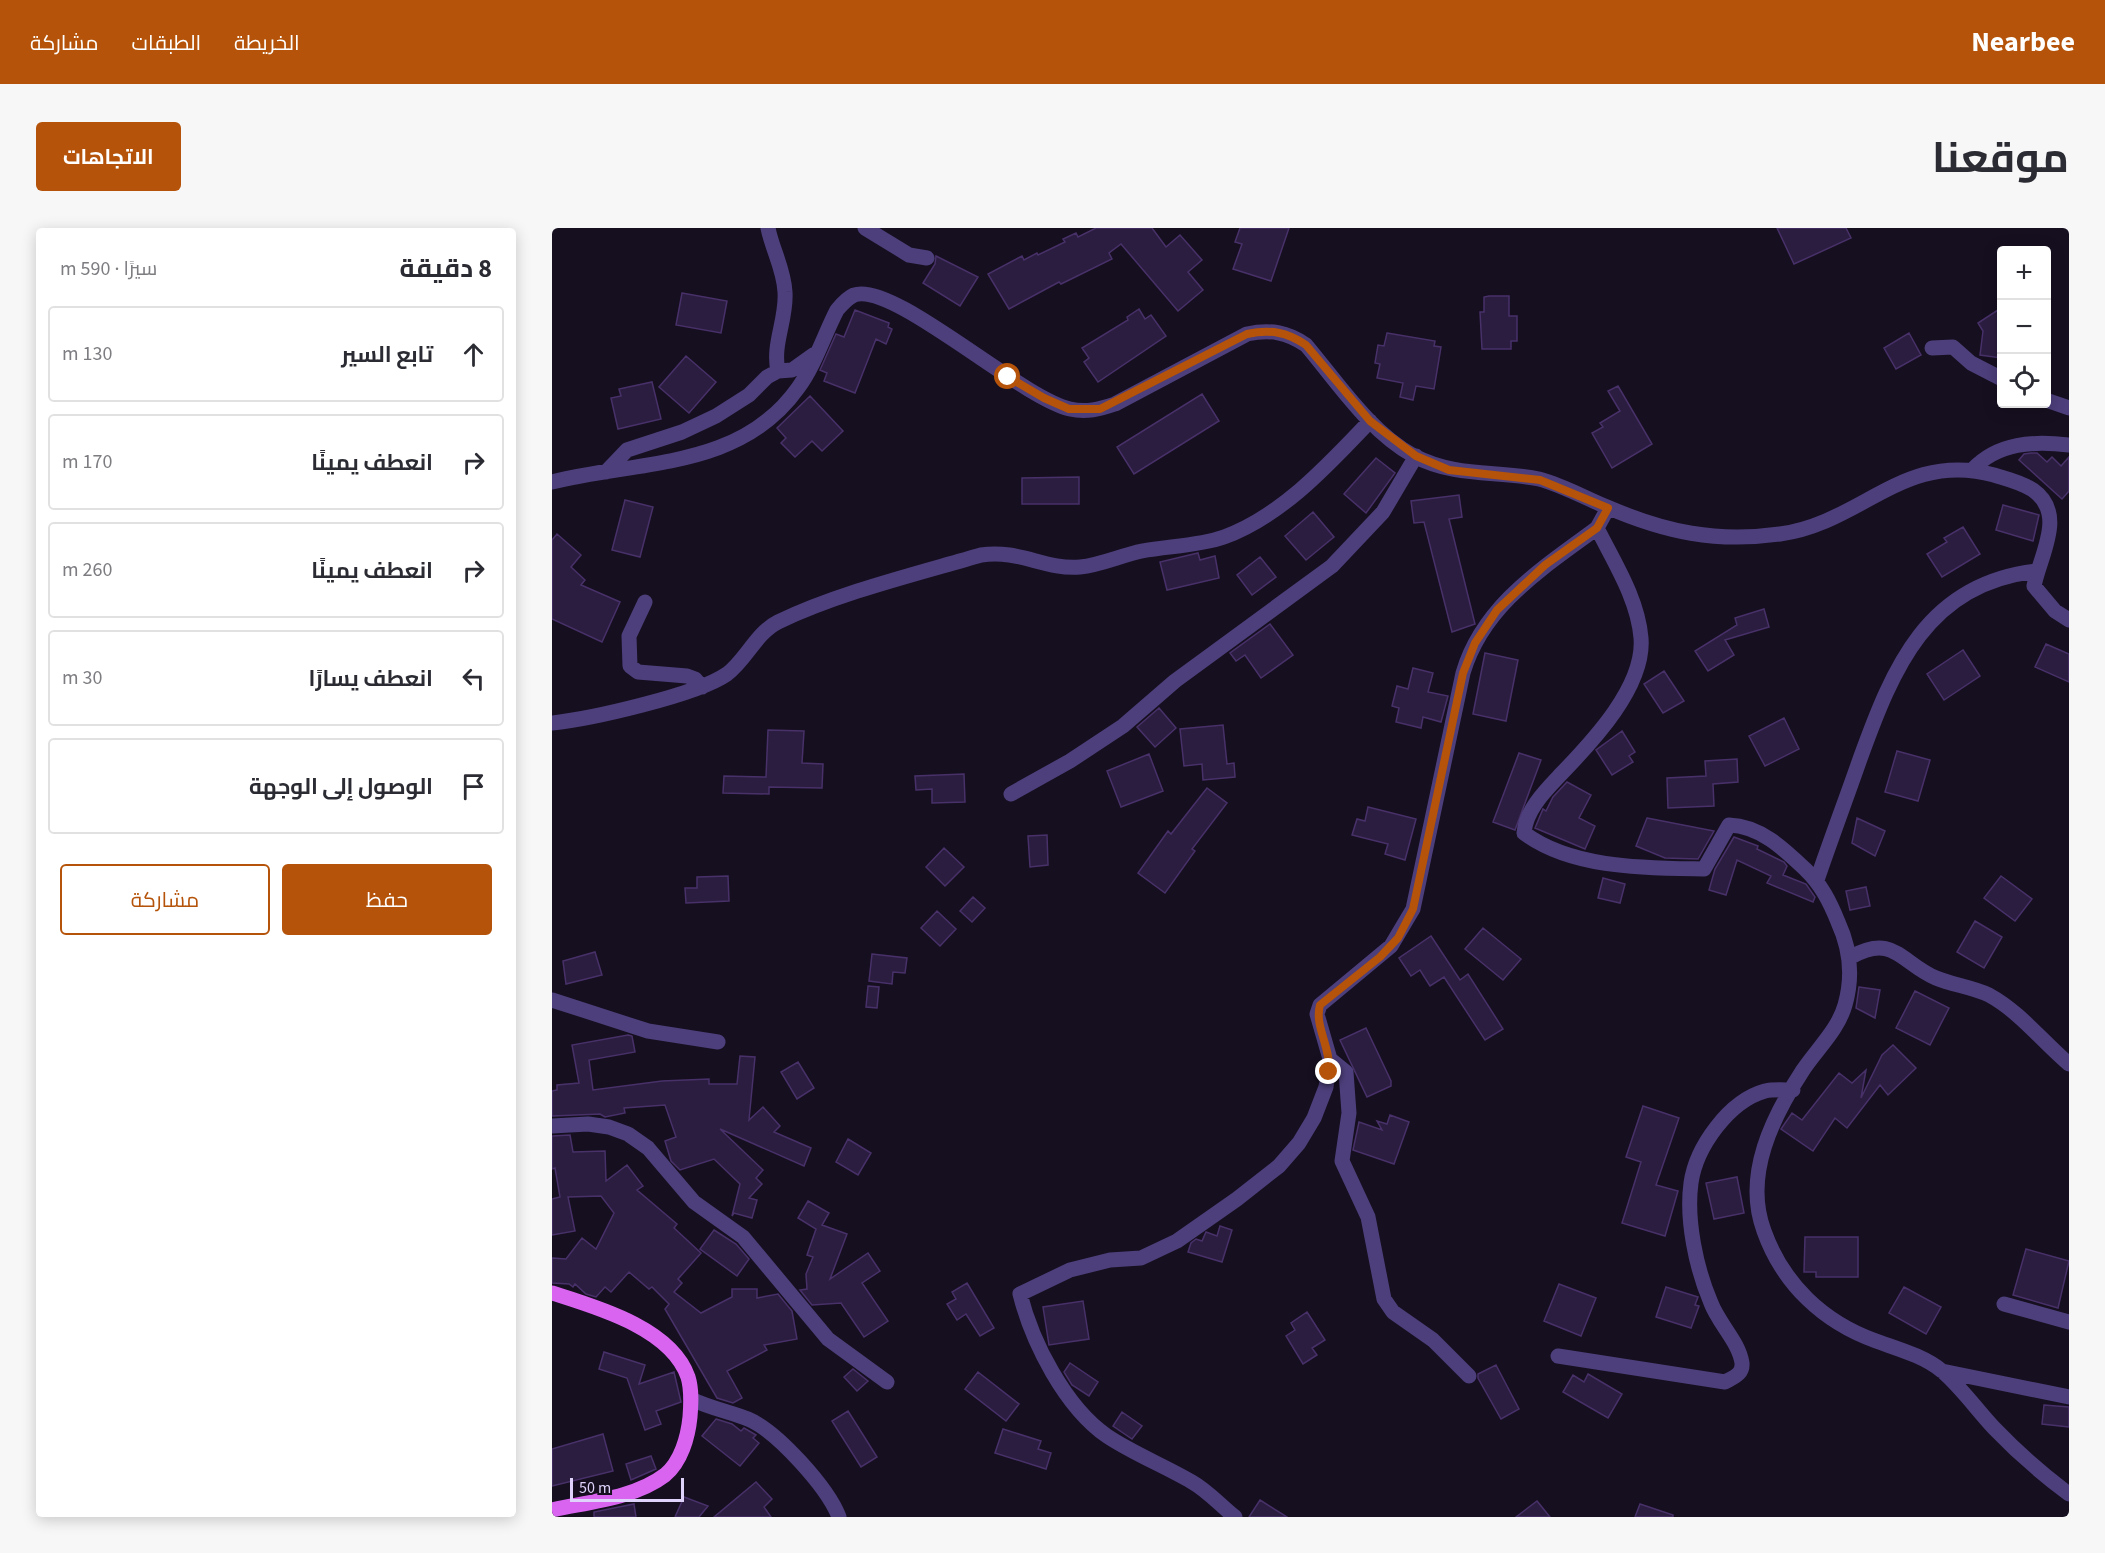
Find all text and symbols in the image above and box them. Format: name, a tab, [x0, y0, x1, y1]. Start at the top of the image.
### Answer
text: Nearbee	[1971, 22, 2075, 62]
text: مشاركة	[30, 28, 99, 58]
text: الطبقات	[132, 28, 201, 58]
text: الخريطة	[234, 28, 300, 58]
button: الاتجاهات	[36, 122, 181, 191]
text: موقعنا	[1932, 129, 2069, 189]
map controls	[1997, 246, 2051, 408]
button: +	[1997, 246, 2051, 300]
text: 8 دقيقة	[400, 250, 492, 287]
text: سيرًا · 590 m	[60, 255, 157, 283]
button: −	[1997, 300, 2051, 354]
icon: ahead	[457, 338, 490, 371]
text: تابع السير	[341, 339, 433, 371]
text: 130 m	[62, 340, 112, 368]
button: locate	[1997, 354, 2051, 408]
route start	[994, 363, 1020, 389]
icon: right	[457, 446, 490, 479]
text: انعطف يمينًا	[311, 447, 433, 479]
text: 170 m	[62, 448, 112, 476]
icon: right	[457, 554, 490, 587]
text: انعطف يمينًا	[311, 555, 433, 587]
text: 260 m	[62, 556, 112, 584]
icon: left	[457, 662, 490, 695]
text: انعطف يسارًا	[309, 663, 433, 695]
text: 30 m	[62, 664, 102, 692]
icon: arrive	[457, 770, 490, 803]
text: الوصول إلى الوجهة	[249, 771, 433, 803]
button: مشاركة	[60, 864, 270, 935]
button: حفظ	[282, 864, 492, 935]
route end	[1315, 1058, 1341, 1084]
scale bar	[570, 1475, 684, 1502]
text: 50 m	[579, 1477, 611, 1499]

